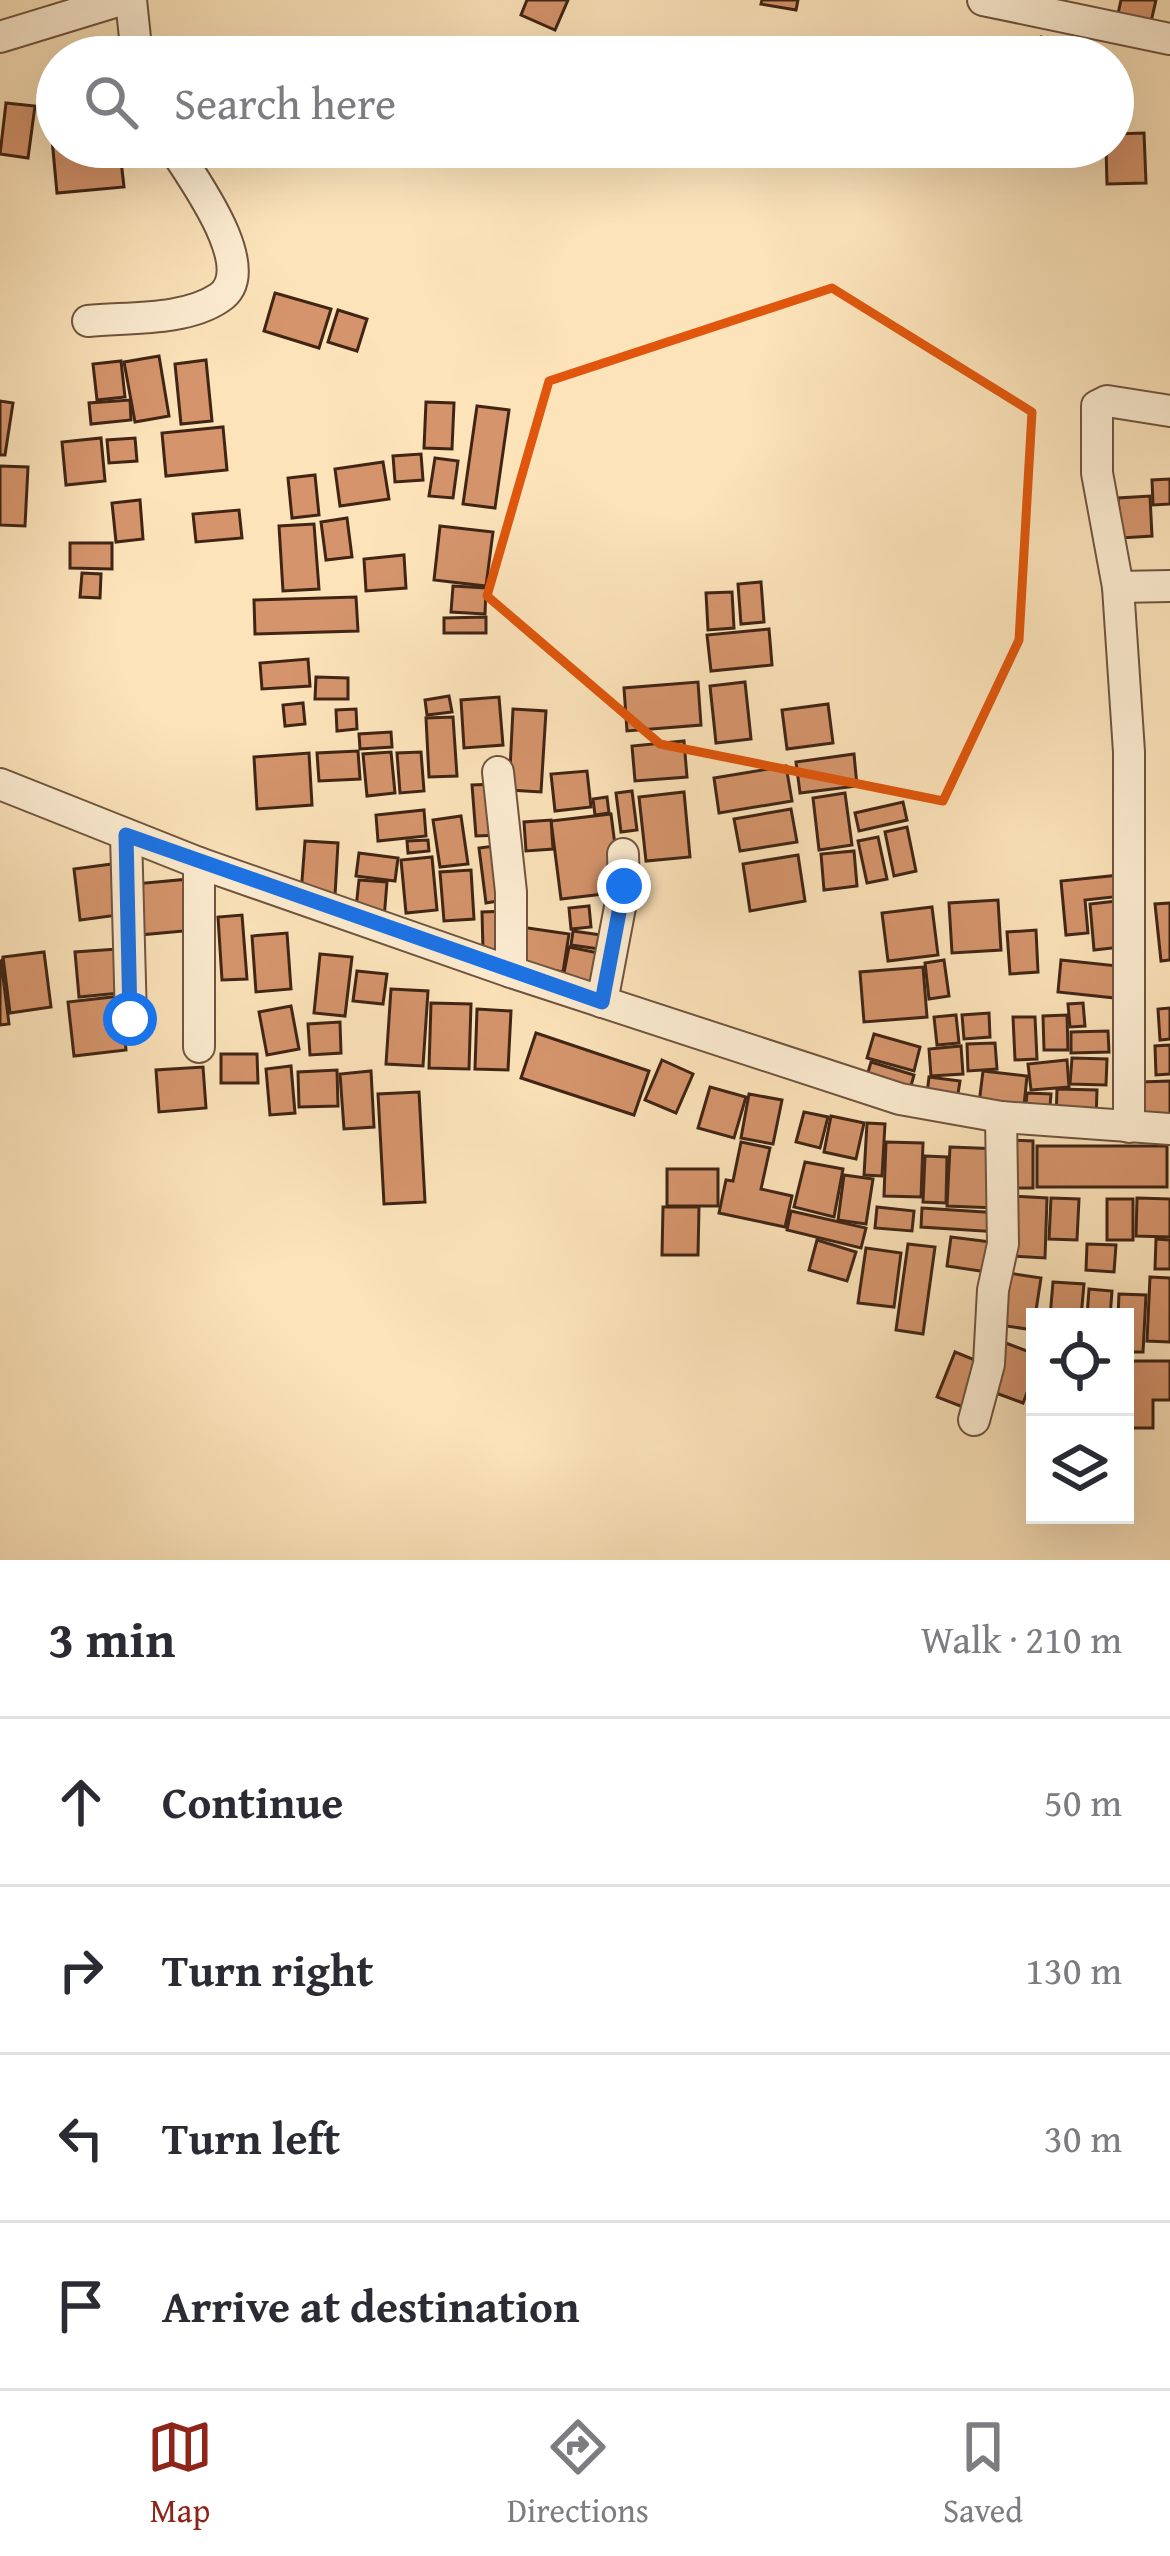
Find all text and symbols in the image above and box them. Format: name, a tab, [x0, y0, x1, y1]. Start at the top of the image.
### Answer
search box	[36, 36, 1134, 168]
icon: search	[78, 69, 144, 135]
text: Search here	[174, 70, 396, 135]
route end	[597, 859, 651, 913]
route start	[103, 992, 157, 1046]
map controls	[1026, 1308, 1134, 1524]
button: locate	[1026, 1308, 1134, 1416]
button: layers	[1026, 1416, 1134, 1524]
text: 3 min	[48, 1601, 175, 1676]
text: Walk · 210 m	[921, 1610, 1122, 1667]
icon: ahead	[48, 1769, 114, 1835]
text: Continue	[162, 1769, 343, 1834]
text: 50 m	[1044, 1773, 1122, 1830]
icon: right	[48, 1937, 114, 2003]
text: Turn right	[162, 1937, 374, 2002]
text: 130 m	[1025, 1941, 1122, 1998]
icon: left	[48, 2105, 114, 2171]
text: Turn left	[162, 2105, 340, 2170]
text: 30 m	[1044, 2109, 1122, 2166]
icon: arrive	[48, 2273, 114, 2339]
text: Arrive at destination	[162, 2273, 580, 2338]
tab: Map	[147, 2414, 213, 2534]
tab: Directions	[507, 2414, 649, 2534]
tab: Saved	[943, 2414, 1023, 2534]

